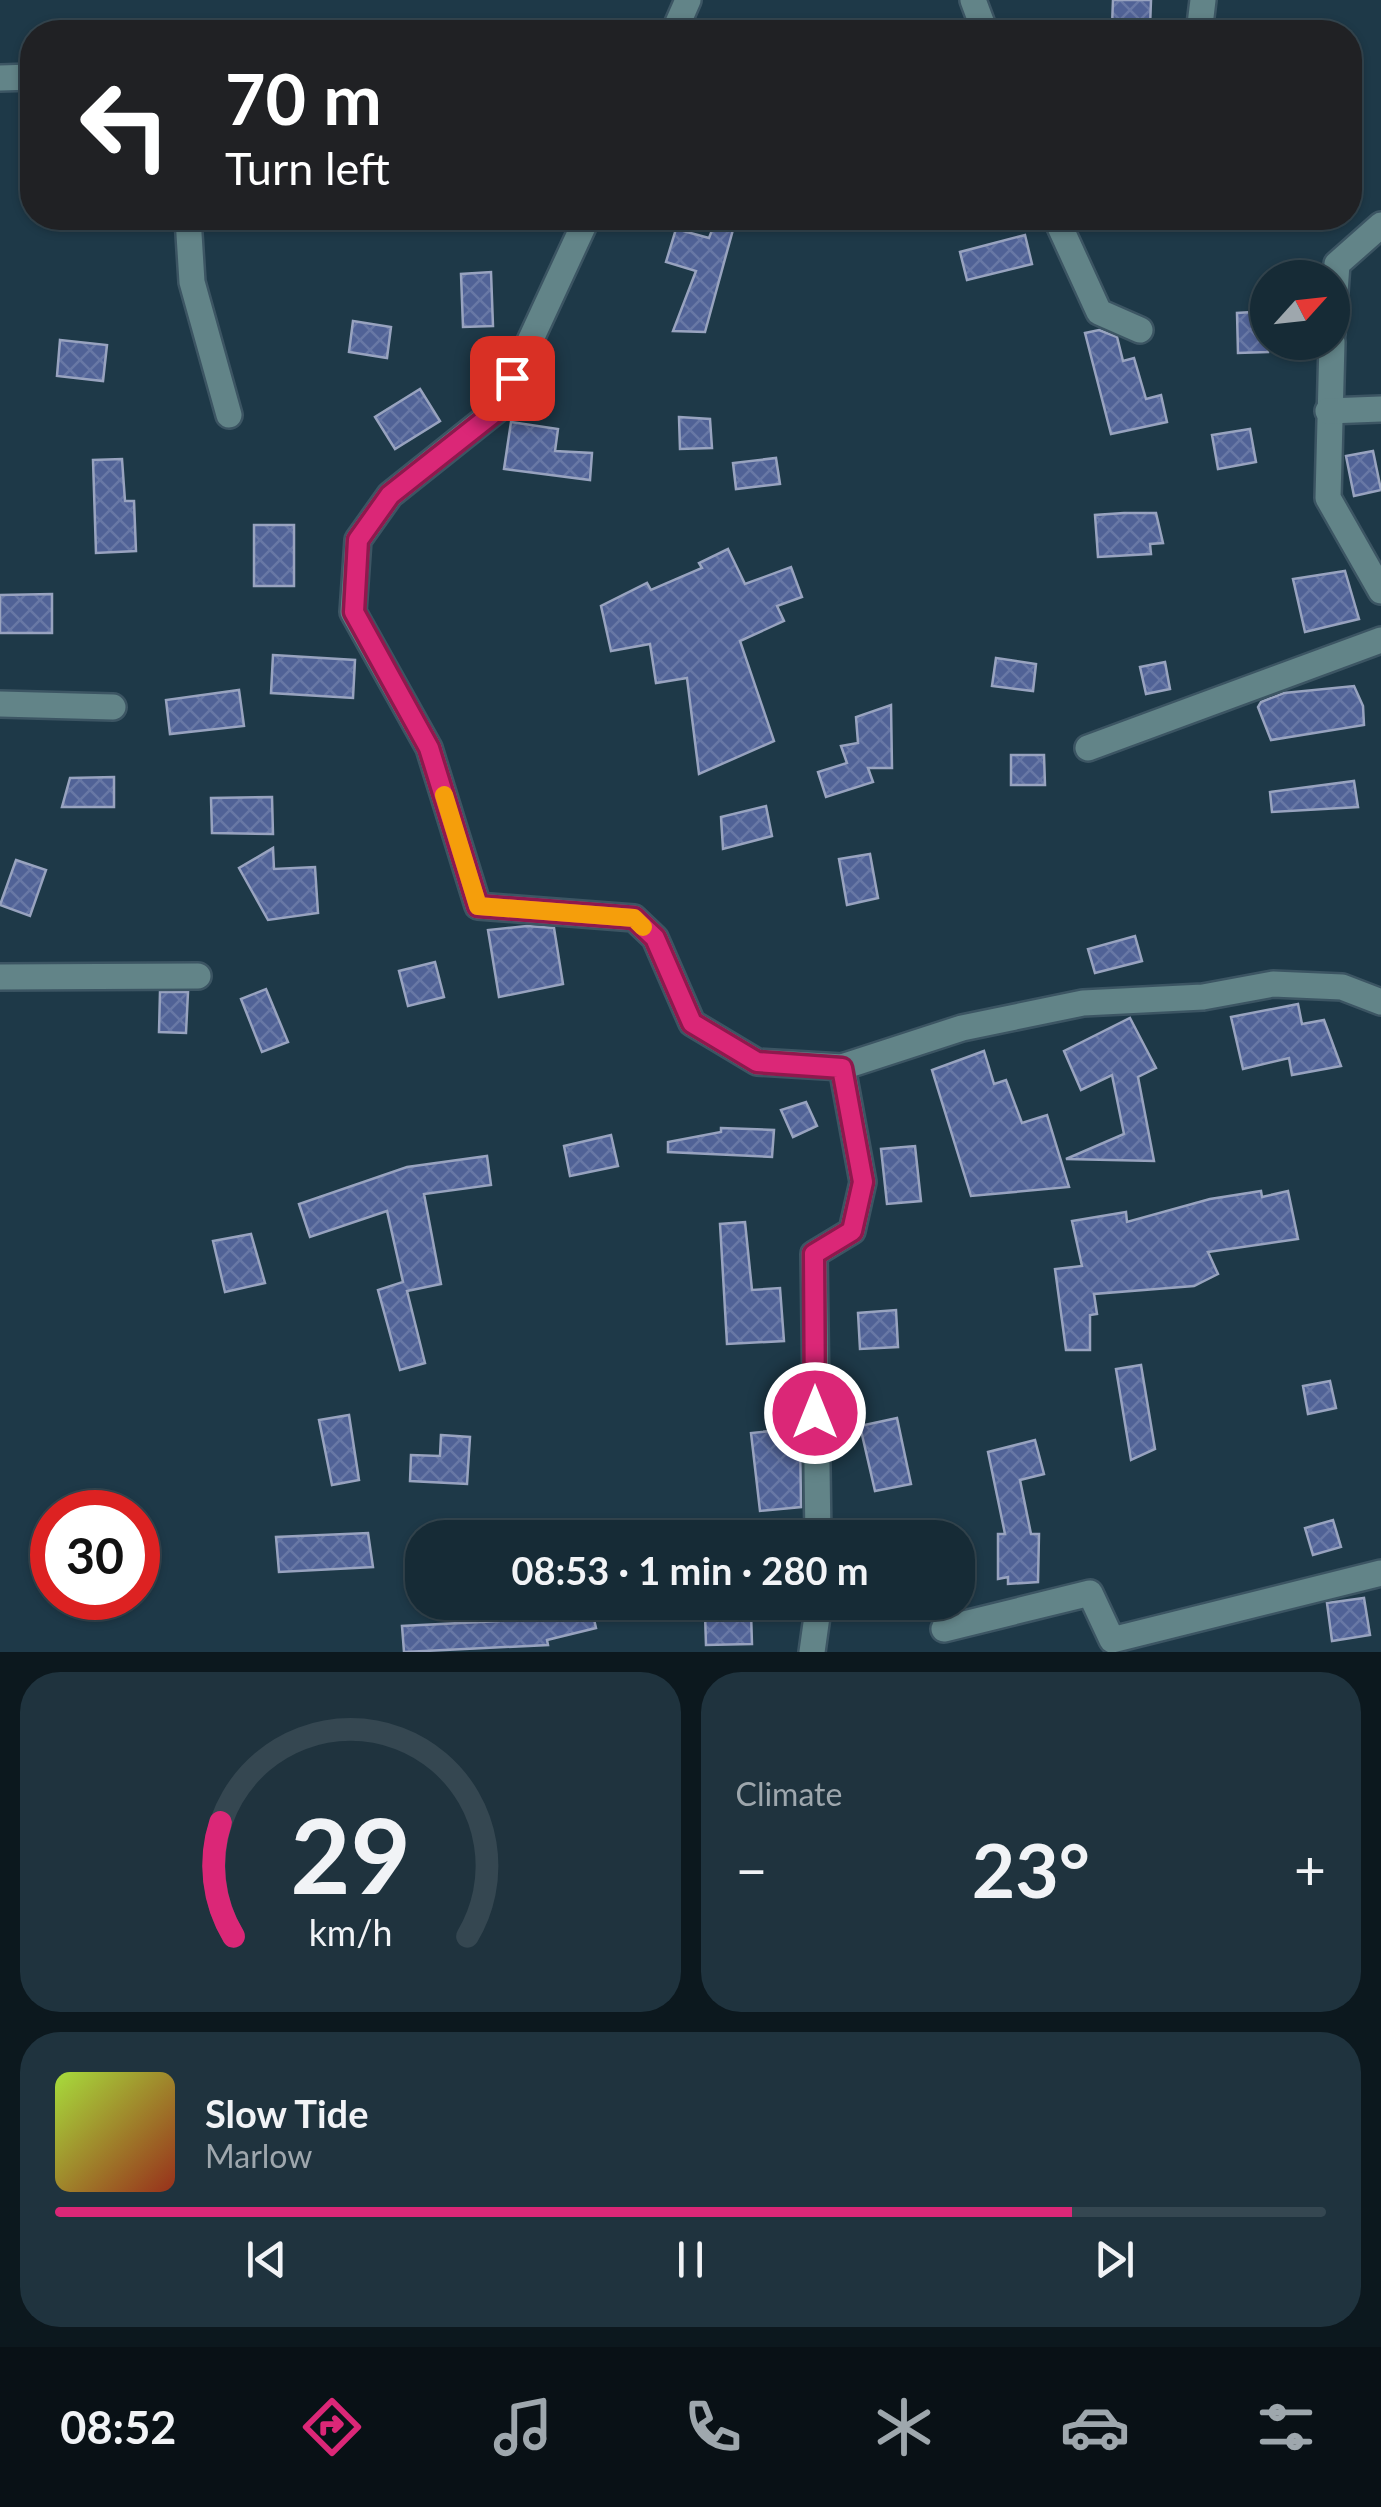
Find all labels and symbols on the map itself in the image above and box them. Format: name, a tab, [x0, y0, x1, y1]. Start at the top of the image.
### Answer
north arrow	[1250, 260, 1350, 360]
pin	[470, 336, 555, 421]
position arrow	[763, 1361, 867, 1465]
speed limit sign: 30	[30, 1490, 160, 1620]

